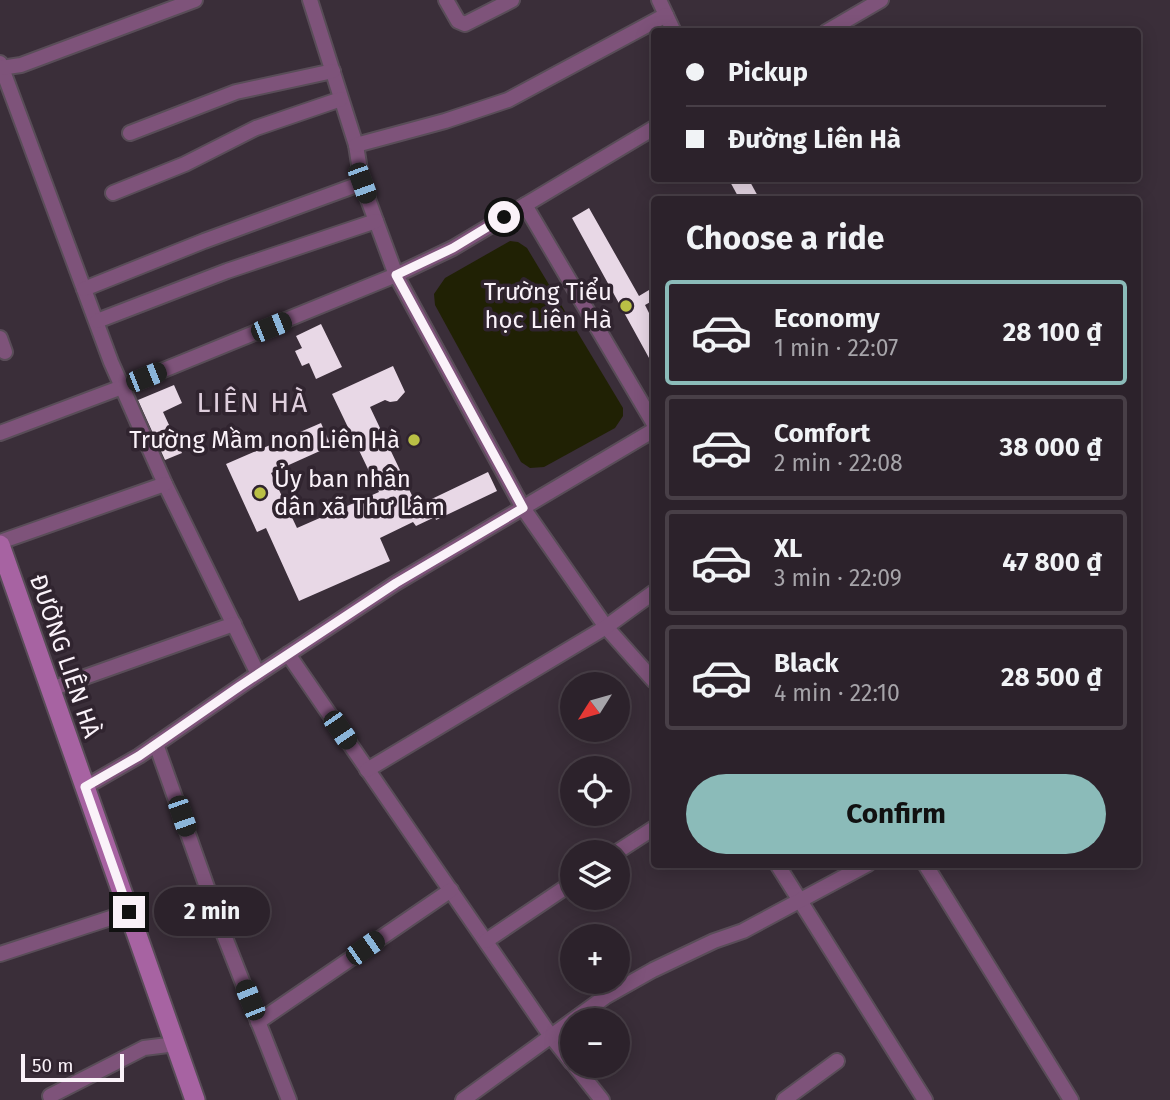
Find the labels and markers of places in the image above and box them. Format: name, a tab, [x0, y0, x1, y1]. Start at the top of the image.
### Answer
place label: Trường Tiểu học Liên Hà	[484, 277, 612, 334]
marker: Trường Tiểu học Liên Hà	[618, 298, 634, 314]
place label: Trường Mầm non Liên Hà	[129, 426, 400, 454]
marker: Trường Mầm non Liên Hà	[406, 432, 422, 448]
place label: Ủy ban nhân dân xã Thư Lâm	[274, 463, 445, 521]
marker: Ủy ban nhân dân xã Thư Lâm	[252, 485, 268, 501]

